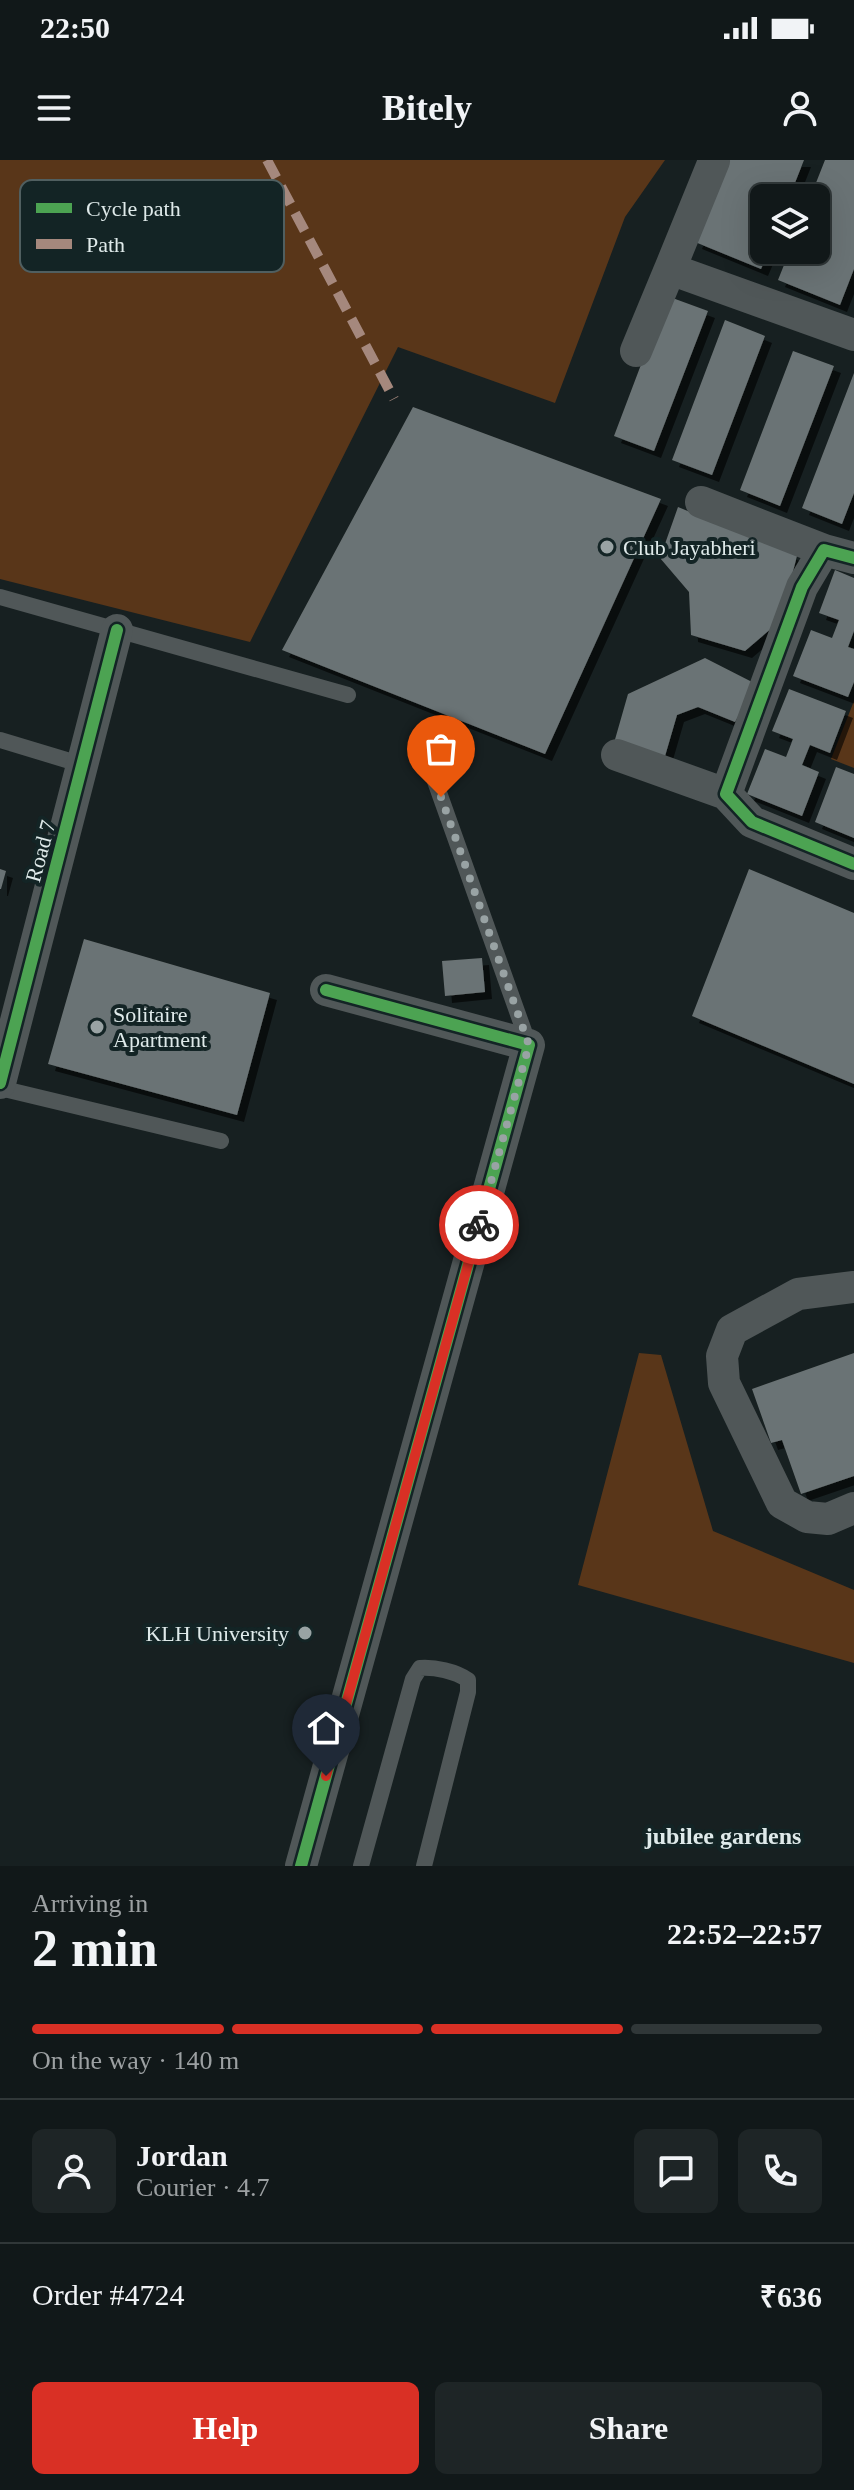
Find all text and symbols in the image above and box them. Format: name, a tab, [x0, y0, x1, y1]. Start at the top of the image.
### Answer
text: 22:50	[40, 11, 110, 44]
icon: menu	[32, 86, 76, 130]
icon: person	[778, 86, 822, 130]
text: Bitely	[382, 88, 472, 128]
legend	[20, 180, 284, 272]
map controls	[750, 184, 830, 264]
button: layers	[750, 184, 830, 264]
text: Cycle path	[86, 196, 181, 221]
text: Path	[86, 232, 125, 257]
place label: Club Jayabheri	[623, 535, 756, 560]
marker: Club Jayabheri	[598, 538, 616, 556]
pin	[407, 715, 475, 797]
icon: bag	[419, 727, 463, 771]
street label: Road 7	[20, 817, 61, 885]
place label: Solitaire Apartment	[113, 1002, 207, 1052]
marker: Solitaire Apartment	[88, 1018, 106, 1036]
courier	[439, 1185, 519, 1265]
icon: bike	[457, 1203, 501, 1247]
place label: KLH University	[145, 1621, 289, 1646]
marker: KLH University	[296, 1624, 314, 1642]
pin	[292, 1694, 360, 1776]
icon: home	[304, 1706, 348, 1750]
district label: jubilee gardens	[644, 1823, 801, 1849]
text: Arriving in	[32, 1889, 148, 1918]
text: 22:52–22:57	[667, 1917, 822, 1950]
text: 2 min	[32, 1920, 158, 1977]
text: On the way · 140 m	[32, 2046, 239, 2075]
button: person	[32, 2129, 116, 2213]
button: chat	[634, 2129, 718, 2213]
button: phone	[738, 2129, 822, 2213]
text: Jordan	[136, 2139, 228, 2172]
text: Courier · 4.7	[136, 2173, 270, 2202]
text: Order #4724	[32, 2278, 184, 2311]
text: ₹636	[760, 2280, 822, 2313]
button: Help	[32, 2382, 419, 2474]
button: Share	[435, 2382, 822, 2474]

